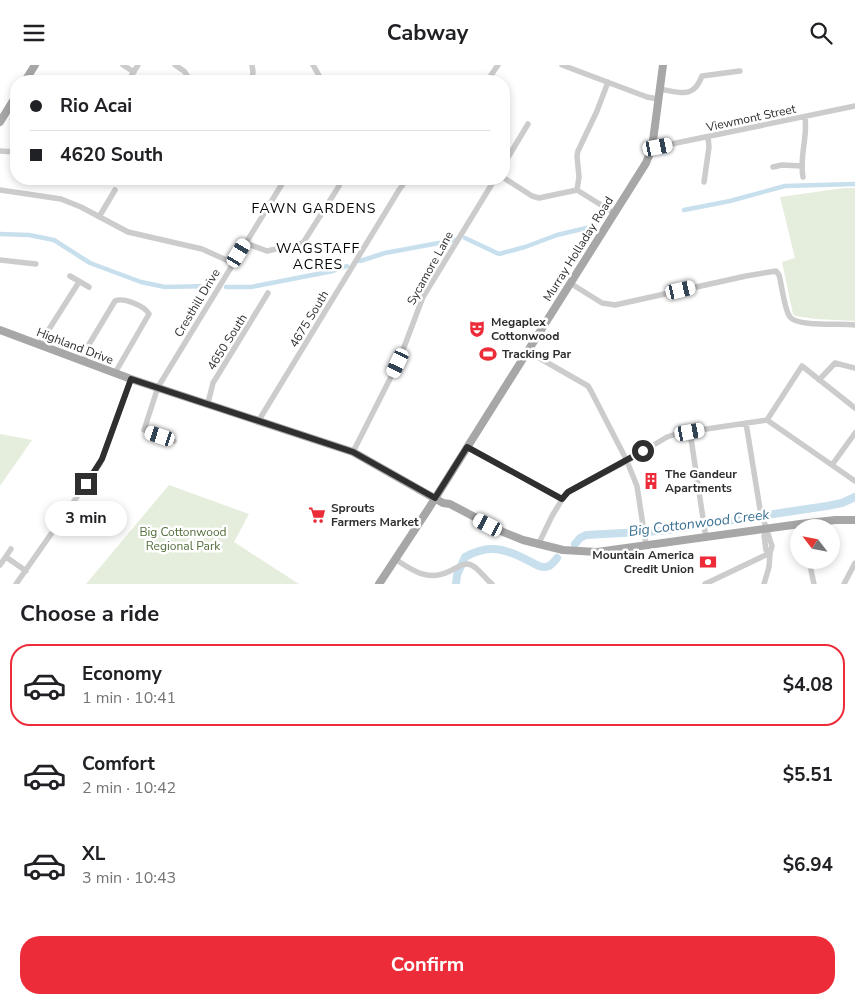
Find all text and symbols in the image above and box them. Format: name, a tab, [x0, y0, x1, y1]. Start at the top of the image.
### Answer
text: Cabway	[387, 18, 468, 48]
icon: menu	[20, 19, 48, 47]
icon: search	[807, 19, 835, 47]
text: Rio Acai	[60, 93, 132, 119]
street label: Viewmont Street	[704, 101, 798, 136]
car	[641, 137, 674, 157]
text: 4620 South	[60, 142, 163, 168]
street label: Murray Holladay Road	[539, 194, 617, 304]
district label: FAWN GARDENS	[252, 199, 376, 218]
street label: Sycamore Lane	[403, 228, 457, 308]
car	[224, 236, 253, 270]
district label: WAGSTAFF ACRES	[276, 239, 360, 274]
street label: Cresthill Drive	[170, 266, 224, 340]
car	[664, 279, 697, 301]
street label: 4675 South	[286, 288, 332, 350]
street label: 4650 South	[203, 311, 251, 373]
place label: Megaplex Cottonwood	[491, 314, 559, 344]
theatre icon: Megaplex Cottonwood	[467, 319, 487, 339]
street label: Highland Drive	[34, 324, 116, 368]
sports icon: Tracking Par	[478, 344, 498, 364]
car	[384, 346, 411, 380]
place label: Tracking Par	[502, 346, 572, 362]
car	[673, 422, 706, 442]
car	[143, 424, 176, 448]
route start	[632, 440, 654, 462]
place label: The Gandeur Apartments	[665, 466, 737, 496]
building icon: The Gandeur Apartments	[641, 471, 661, 491]
route end	[75, 473, 97, 495]
place label: Sprouts Farmers Market	[331, 500, 419, 530]
callout: 3 min	[45, 501, 127, 537]
supermarket icon: Sprouts Farmers Market	[307, 505, 327, 525]
water label: Big Cottonwood Creek	[628, 505, 771, 541]
text: 3 min	[65, 507, 107, 529]
car	[471, 512, 504, 538]
north arrow	[790, 519, 840, 569]
map controls	[790, 519, 840, 569]
park label: Big Cottonwood Regional Park	[139, 524, 227, 554]
place label: Mountain America Credit Union	[592, 547, 694, 577]
bank icon: Mountain America Credit Union	[698, 552, 718, 572]
text: Choose a ride	[20, 599, 159, 629]
text: Economy	[82, 661, 162, 687]
icon: car	[22, 663, 67, 708]
text: $4.08	[783, 672, 833, 698]
text: 1 min · 10:41	[82, 687, 176, 709]
text: Comfort	[82, 751, 155, 777]
icon: car	[22, 753, 67, 798]
text: $5.51	[783, 762, 833, 788]
text: 2 min · 10:42	[82, 777, 176, 799]
text: XL	[82, 841, 105, 867]
icon: car	[22, 843, 67, 888]
text: $6.94	[783, 852, 833, 878]
text: 3 min · 10:43	[82, 867, 176, 889]
button: Confirm	[20, 936, 835, 994]

